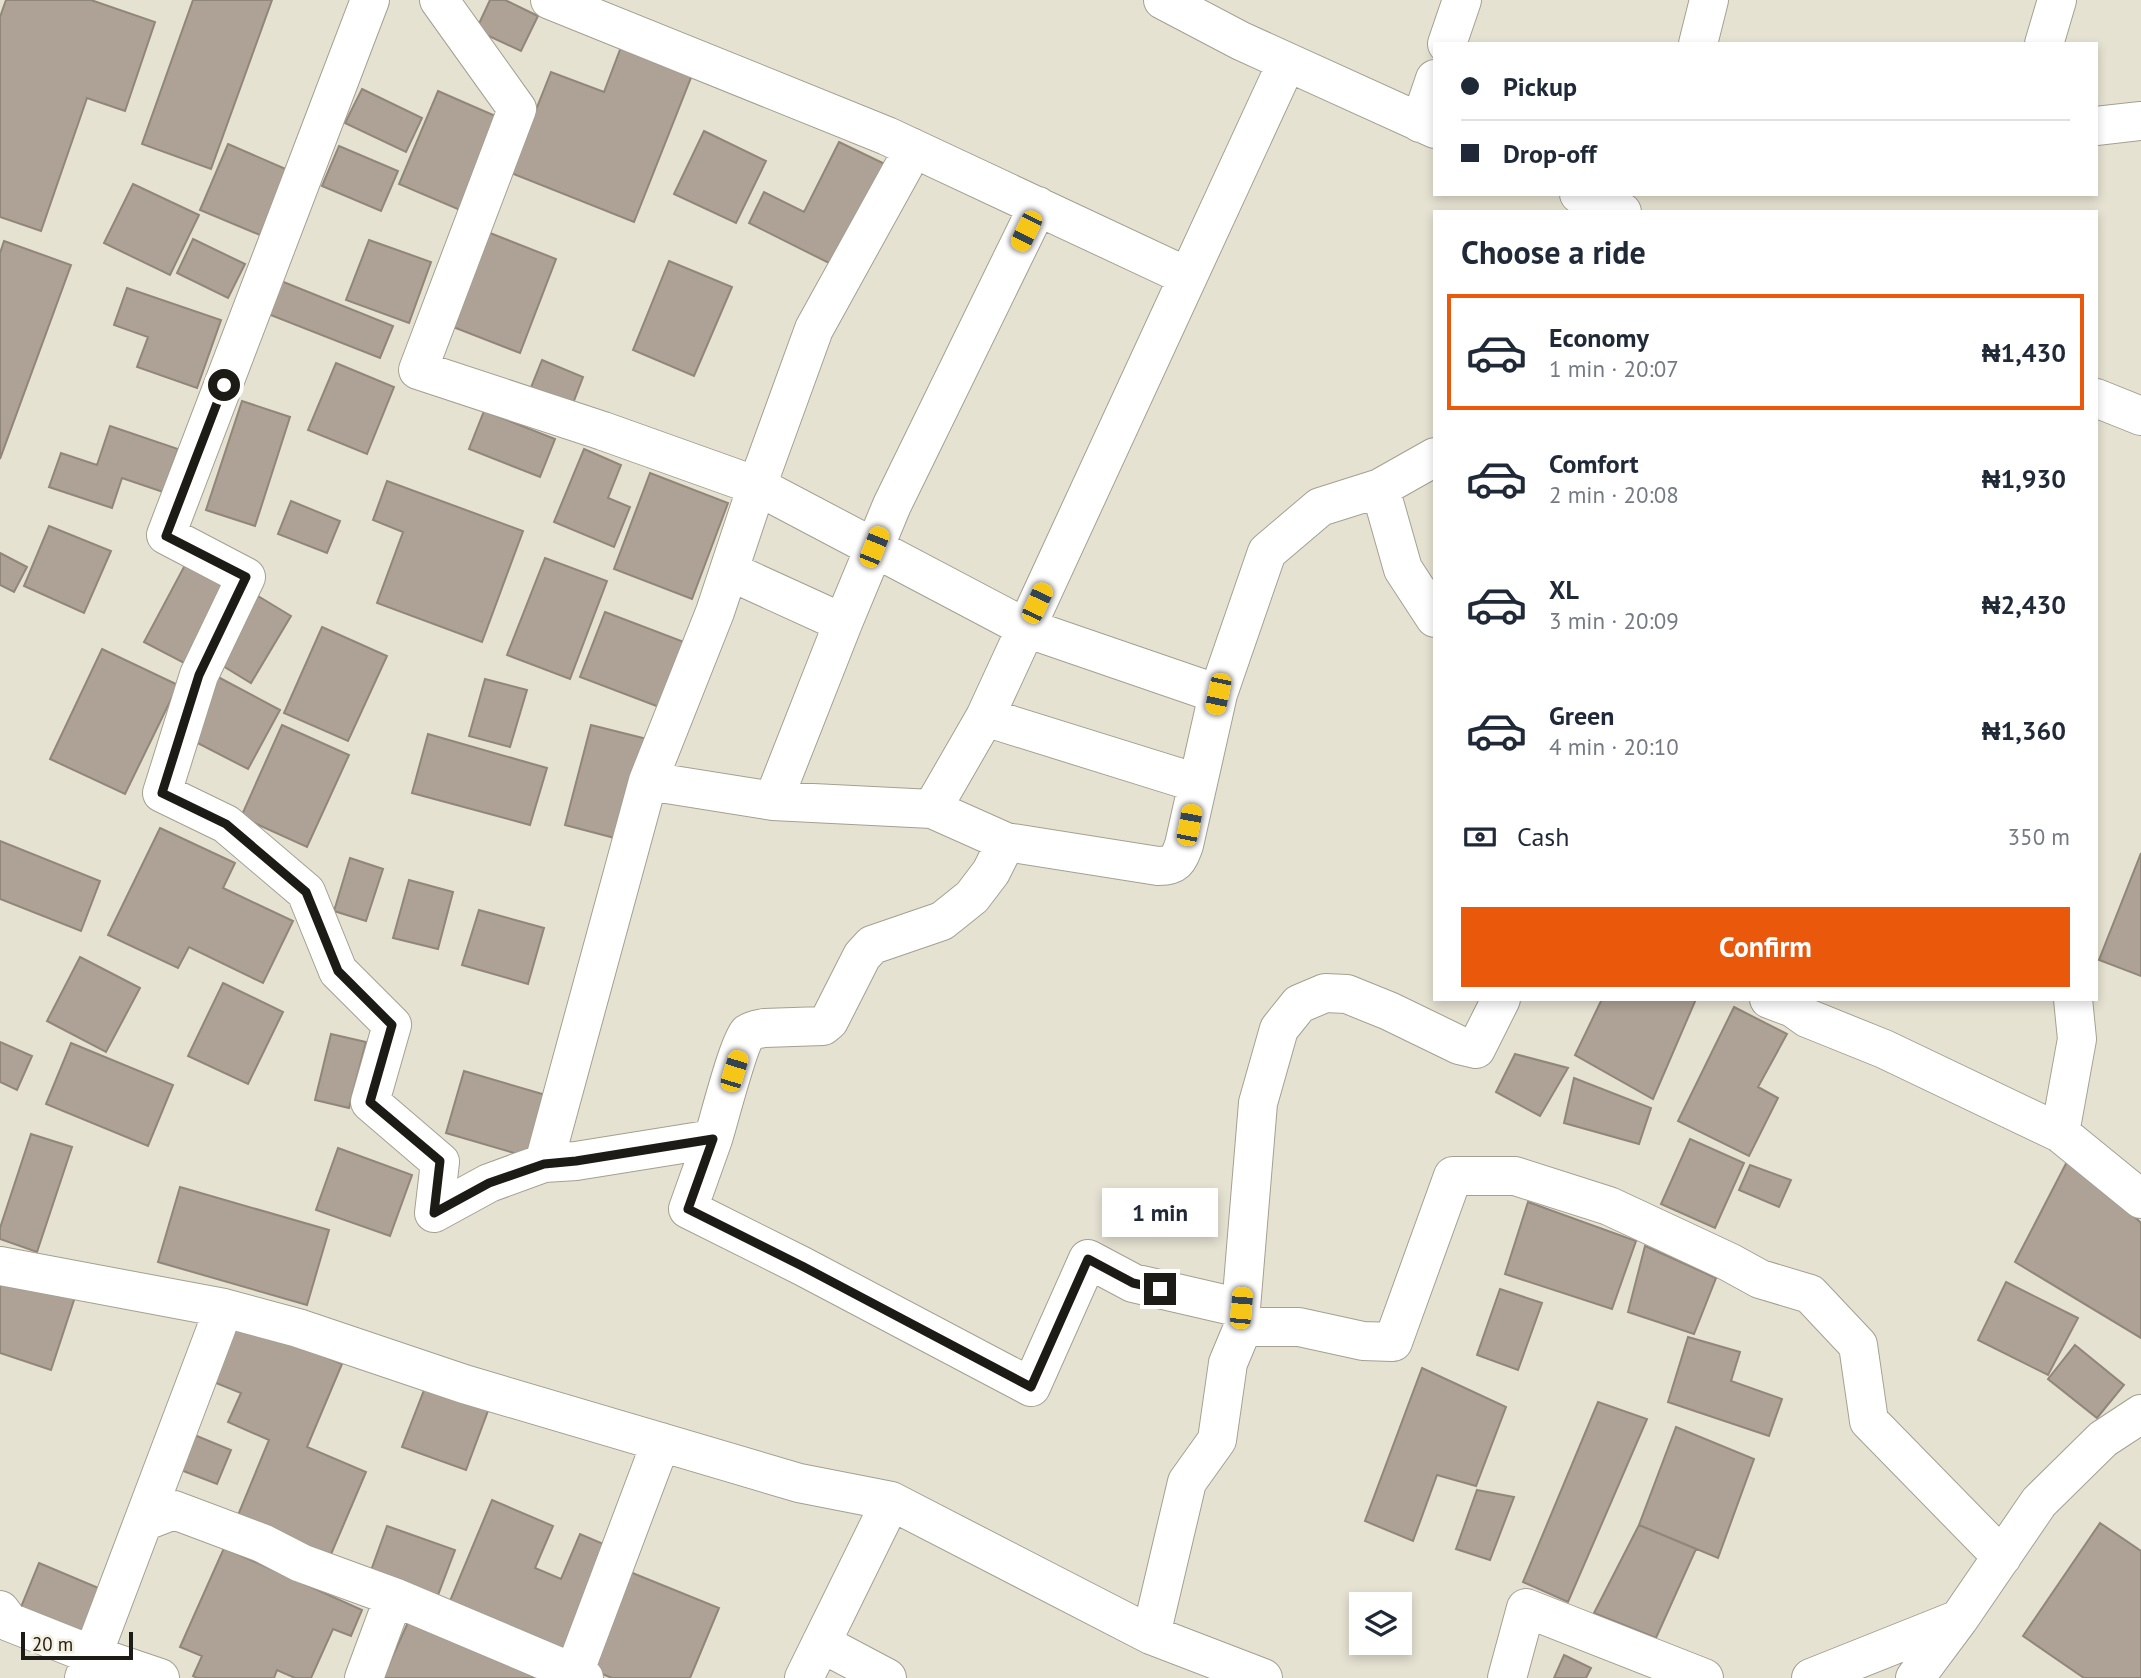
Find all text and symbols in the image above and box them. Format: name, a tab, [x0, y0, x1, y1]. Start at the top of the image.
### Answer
text: Pickup	[1503, 70, 1577, 103]
text: Drop-off	[1503, 137, 1597, 170]
car	[1008, 208, 1045, 254]
text: Choose a ride	[1461, 231, 1646, 273]
icon: car	[1465, 321, 1528, 384]
text: Economy	[1549, 321, 1649, 354]
text: ₦1,430	[1982, 336, 2066, 369]
text: 1 min · 20:07	[1549, 354, 1679, 383]
route start	[208, 369, 240, 401]
icon: car	[1465, 447, 1528, 510]
text: Comfort	[1549, 447, 1639, 480]
text: ₦1,930	[1982, 462, 2066, 495]
text: 2 min · 20:08	[1549, 480, 1679, 509]
car	[857, 524, 892, 570]
icon: car	[1465, 573, 1528, 636]
text: XL	[1549, 573, 1579, 606]
car	[1019, 580, 1056, 626]
text: ₦2,430	[1982, 588, 2066, 621]
text: 3 min · 20:09	[1549, 606, 1679, 635]
car	[1204, 671, 1233, 717]
icon: car	[1465, 699, 1528, 762]
text: Green	[1549, 699, 1614, 732]
text: ₦1,360	[1982, 714, 2066, 747]
text: 4 min · 20:10	[1549, 732, 1679, 761]
car	[1175, 802, 1204, 848]
icon: cash	[1461, 818, 1499, 856]
text: Cash	[1517, 820, 1569, 853]
text: 350 m	[2008, 822, 2070, 851]
button: Confirm	[1461, 907, 2070, 987]
car	[718, 1048, 751, 1094]
callout: 1 min	[1102, 1188, 1218, 1236]
text: 1 min	[1132, 1198, 1188, 1227]
route end	[1144, 1273, 1176, 1305]
car	[1229, 1286, 1254, 1330]
map controls	[1349, 1592, 1412, 1655]
button: layers	[1349, 1592, 1412, 1655]
scale bar	[21, 1629, 133, 1661]
text: 20 m	[32, 1632, 73, 1656]

